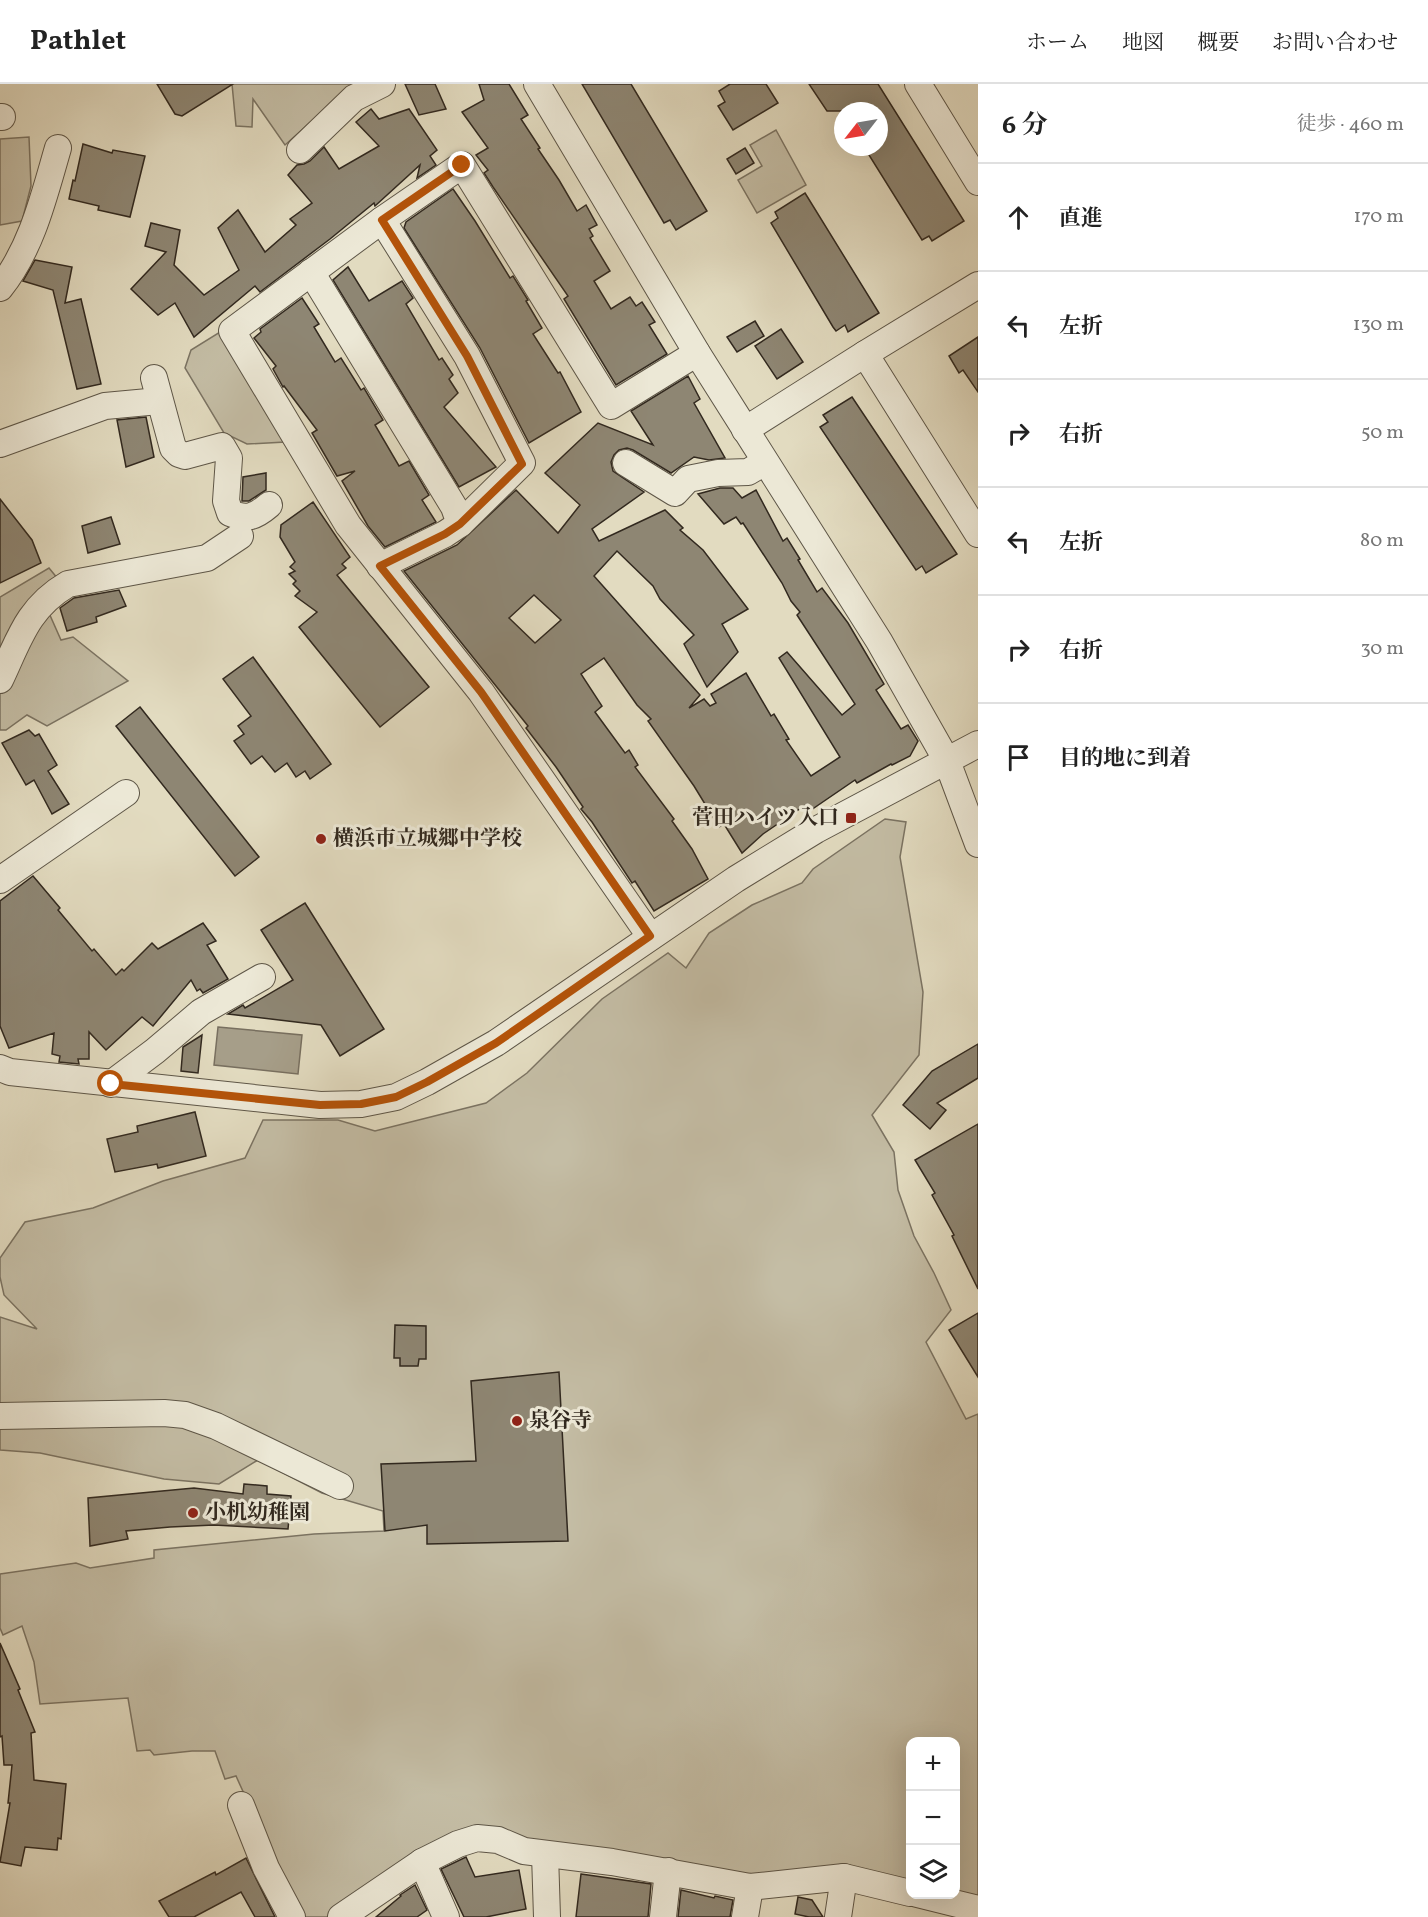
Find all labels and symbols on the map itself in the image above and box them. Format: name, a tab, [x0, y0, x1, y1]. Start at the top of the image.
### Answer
north arrow	[834, 102, 888, 156]
route end	[448, 151, 474, 177]
place label: 菅田ハイツ入口	[692, 804, 839, 833]
marker: 菅田ハイツ入口	[844, 811, 858, 825]
place label: 横浜市立城郷中学校	[333, 825, 522, 854]
marker: 横浜市立城郷中学校	[314, 832, 328, 846]
route start	[97, 1070, 123, 1096]
place label: 泉谷寺	[529, 1407, 592, 1436]
marker: 泉谷寺	[510, 1414, 524, 1428]
place label: 小机幼稚園	[205, 1499, 310, 1528]
marker: 小机幼稚園	[186, 1506, 200, 1520]

